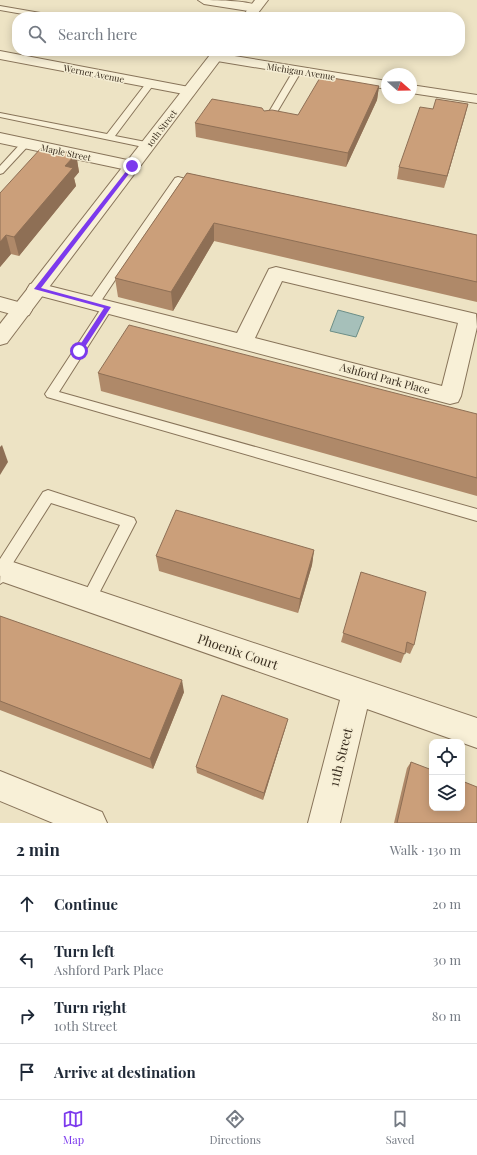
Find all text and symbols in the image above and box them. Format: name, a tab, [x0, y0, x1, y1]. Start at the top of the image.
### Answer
search box	[12, 12, 465, 56]
icon: search	[26, 23, 48, 45]
text: Search here	[58, 24, 137, 44]
street label: Michigan Avenue	[266, 60, 336, 82]
street label: Werner Avenue	[62, 61, 126, 85]
north arrow	[381, 68, 417, 104]
street label: 10th Street	[143, 106, 179, 149]
street label: Maple Street	[40, 141, 93, 163]
route end	[123, 157, 141, 175]
route start	[70, 342, 88, 360]
street label: Ashford Park Place	[337, 359, 432, 397]
street label: Phoenix Court	[195, 629, 281, 673]
street label: 11th Street	[324, 725, 356, 788]
map controls	[429, 739, 465, 811]
button: locate	[429, 739, 465, 775]
button: layers	[429, 775, 465, 811]
text: 2 min	[16, 838, 60, 860]
text: Walk · 130 m	[390, 841, 461, 858]
icon: ahead	[16, 893, 38, 915]
text: Continue	[54, 894, 118, 914]
text: 20 m	[432, 895, 461, 912]
text: Turn left	[54, 941, 115, 961]
icon: left	[16, 949, 38, 971]
text: 30 m	[433, 951, 461, 968]
text: Ashford Park Place	[54, 961, 164, 978]
text: Turn right	[54, 997, 127, 1017]
icon: right	[16, 1005, 38, 1027]
text: 80 m	[432, 1007, 461, 1024]
text: 10th Street	[54, 1017, 117, 1034]
icon: arrive	[16, 1061, 38, 1083]
text: Arrive at destination	[54, 1062, 196, 1082]
tab: Map	[62, 1108, 84, 1147]
tab: Directions	[209, 1108, 261, 1147]
tab: Saved	[386, 1108, 414, 1147]

